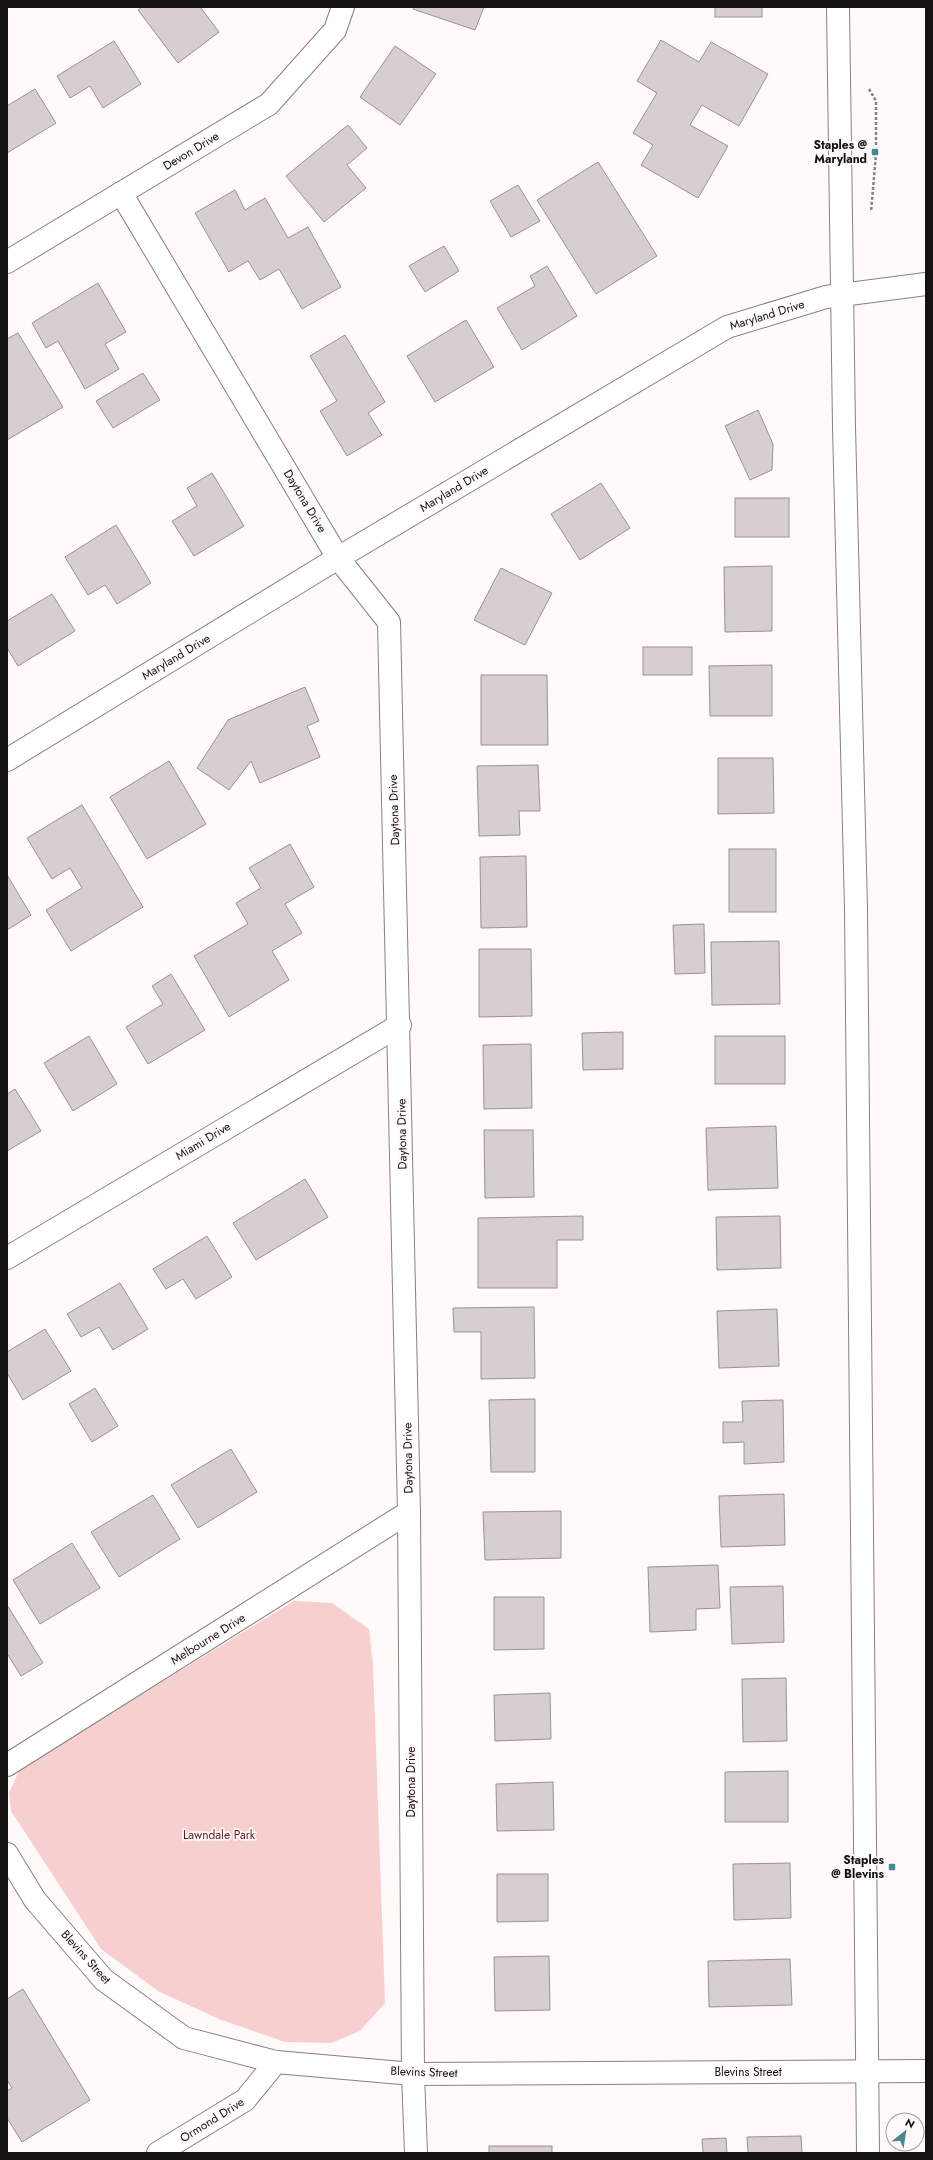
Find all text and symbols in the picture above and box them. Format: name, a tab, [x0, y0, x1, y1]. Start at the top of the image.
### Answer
street label: Devon Drive	[160, 127, 222, 175]
place label: Staples @ Maryland	[813, 136, 868, 168]
marker: Staples @ Maryland	[870, 147, 880, 157]
street label: Maryland Drive	[727, 295, 807, 335]
street label: Maryland Drive	[416, 461, 492, 517]
street label: Daytona Drive	[279, 466, 331, 536]
street label: Maryland Drive	[138, 629, 214, 685]
street label: Daytona Drive	[384, 774, 404, 846]
street label: Daytona Drive	[392, 1098, 412, 1170]
street label: Miami Drive	[172, 1117, 234, 1165]
street label: Daytona Drive	[398, 1422, 418, 1494]
street label: Melbourne Drive	[167, 1609, 249, 1669]
street label: Daytona Drive	[402, 1747, 420, 1817]
park label: Lawndale Park	[183, 1826, 256, 1844]
place label: Staples @ Blevins	[831, 1851, 885, 1883]
marker: Staples @ Blevins	[887, 1862, 897, 1872]
street label: Blevins Street	[57, 1926, 115, 1988]
street label: Blevins Street	[390, 2062, 458, 2082]
street label: Blevins Street	[714, 2063, 782, 2081]
street label: Ormond Drive	[176, 2093, 248, 2147]
north arrow	[885, 2112, 925, 2152]
text: N	[902, 2114, 918, 2132]

